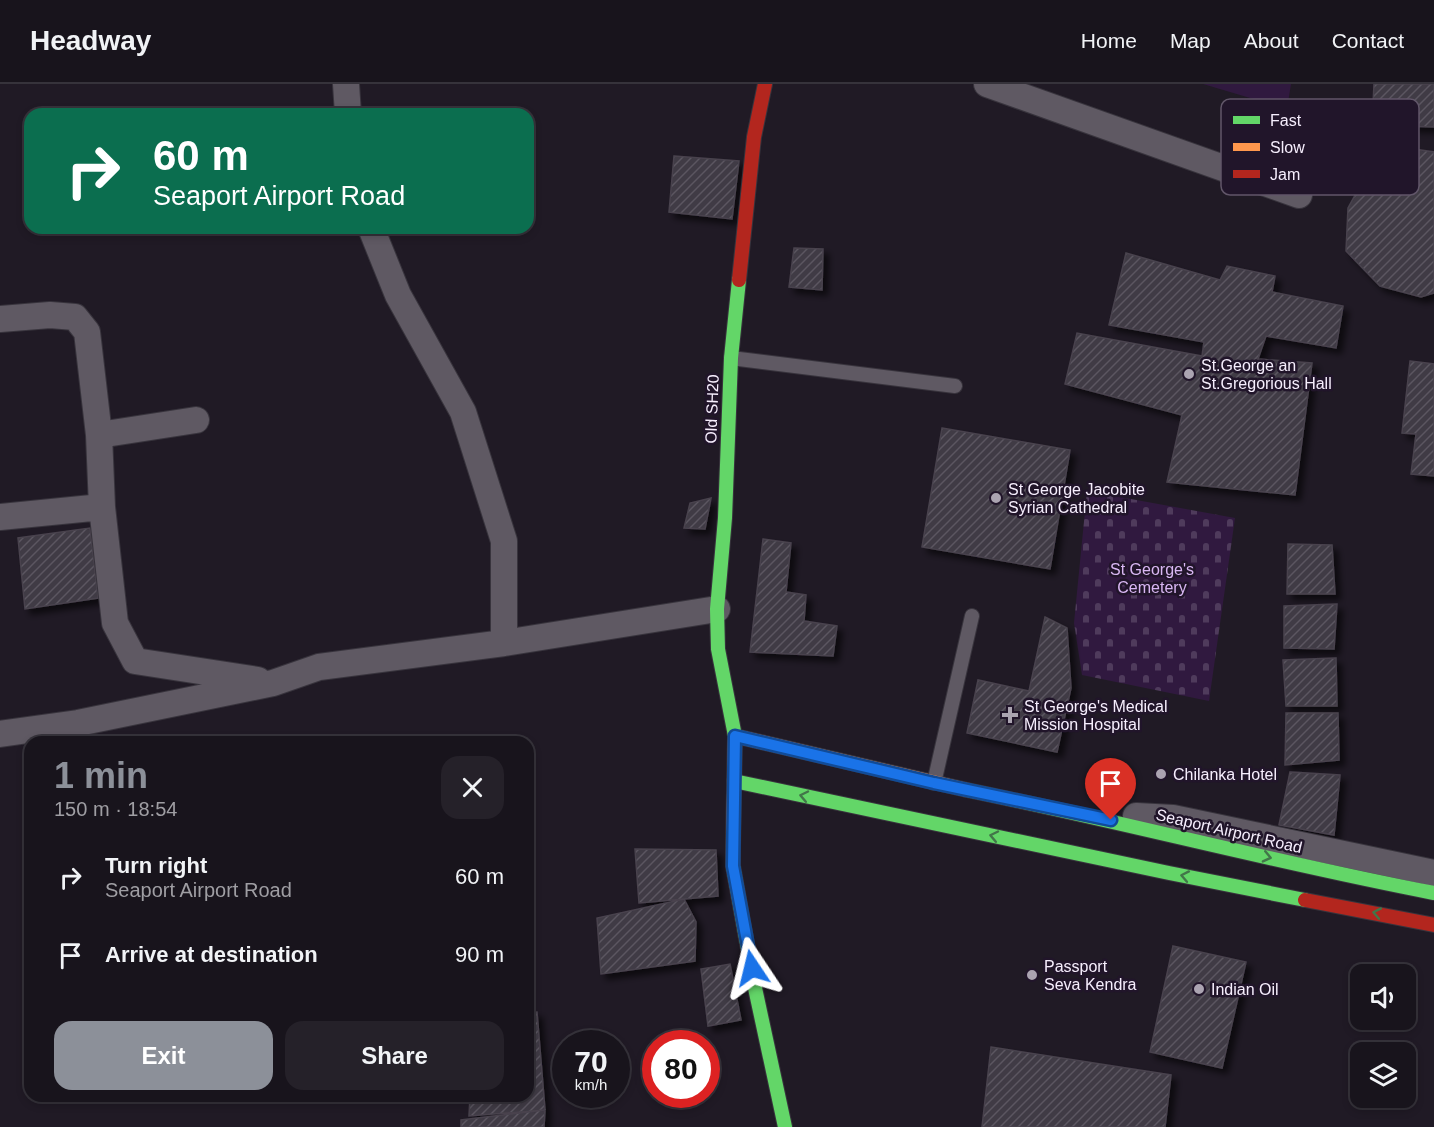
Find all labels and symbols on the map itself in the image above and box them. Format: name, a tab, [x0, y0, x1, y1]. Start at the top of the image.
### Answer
legend	[1221, 99, 1419, 195]
text: Fast	[1270, 112, 1302, 129]
text: Slow	[1270, 139, 1305, 156]
text: Jam	[1270, 166, 1300, 183]
place label: St.George an St.Gregorious Hall	[1201, 357, 1332, 392]
marker: St.George an St.Gregorious Hall	[1182, 367, 1196, 381]
street label: Old SH20	[702, 374, 722, 444]
place label: St George Jacobite Syrian Cathedral	[1008, 481, 1145, 516]
marker: St George Jacobite Syrian Cathedral	[989, 491, 1003, 505]
park label: St George's Cemetery	[1110, 561, 1194, 596]
place label: St George's Medical Mission Hospital	[1024, 698, 1168, 733]
marker: St George's Medical Mission Hospital	[1001, 706, 1019, 724]
pin	[1085, 758, 1136, 820]
place label: Chilanka Hotel	[1173, 766, 1277, 783]
marker: Chilanka Hotel	[1154, 767, 1168, 781]
one-way arrow	[799, 790, 809, 803]
street label: Seaport Airport Road	[1154, 806, 1304, 856]
one-way arrow	[990, 830, 1000, 843]
one-way arrow	[1262, 850, 1272, 863]
one-way arrow	[1180, 870, 1190, 883]
one-way arrow	[1372, 907, 1382, 920]
position arrow	[720, 936, 784, 1000]
place label: Passport Seva Kendra	[1044, 958, 1137, 993]
marker: Passport Seva Kendra	[1025, 968, 1039, 982]
place label: Indian Oil	[1211, 981, 1279, 998]
marker: Indian Oil	[1192, 982, 1206, 996]
speed limit sign: 80	[642, 1030, 720, 1108]

